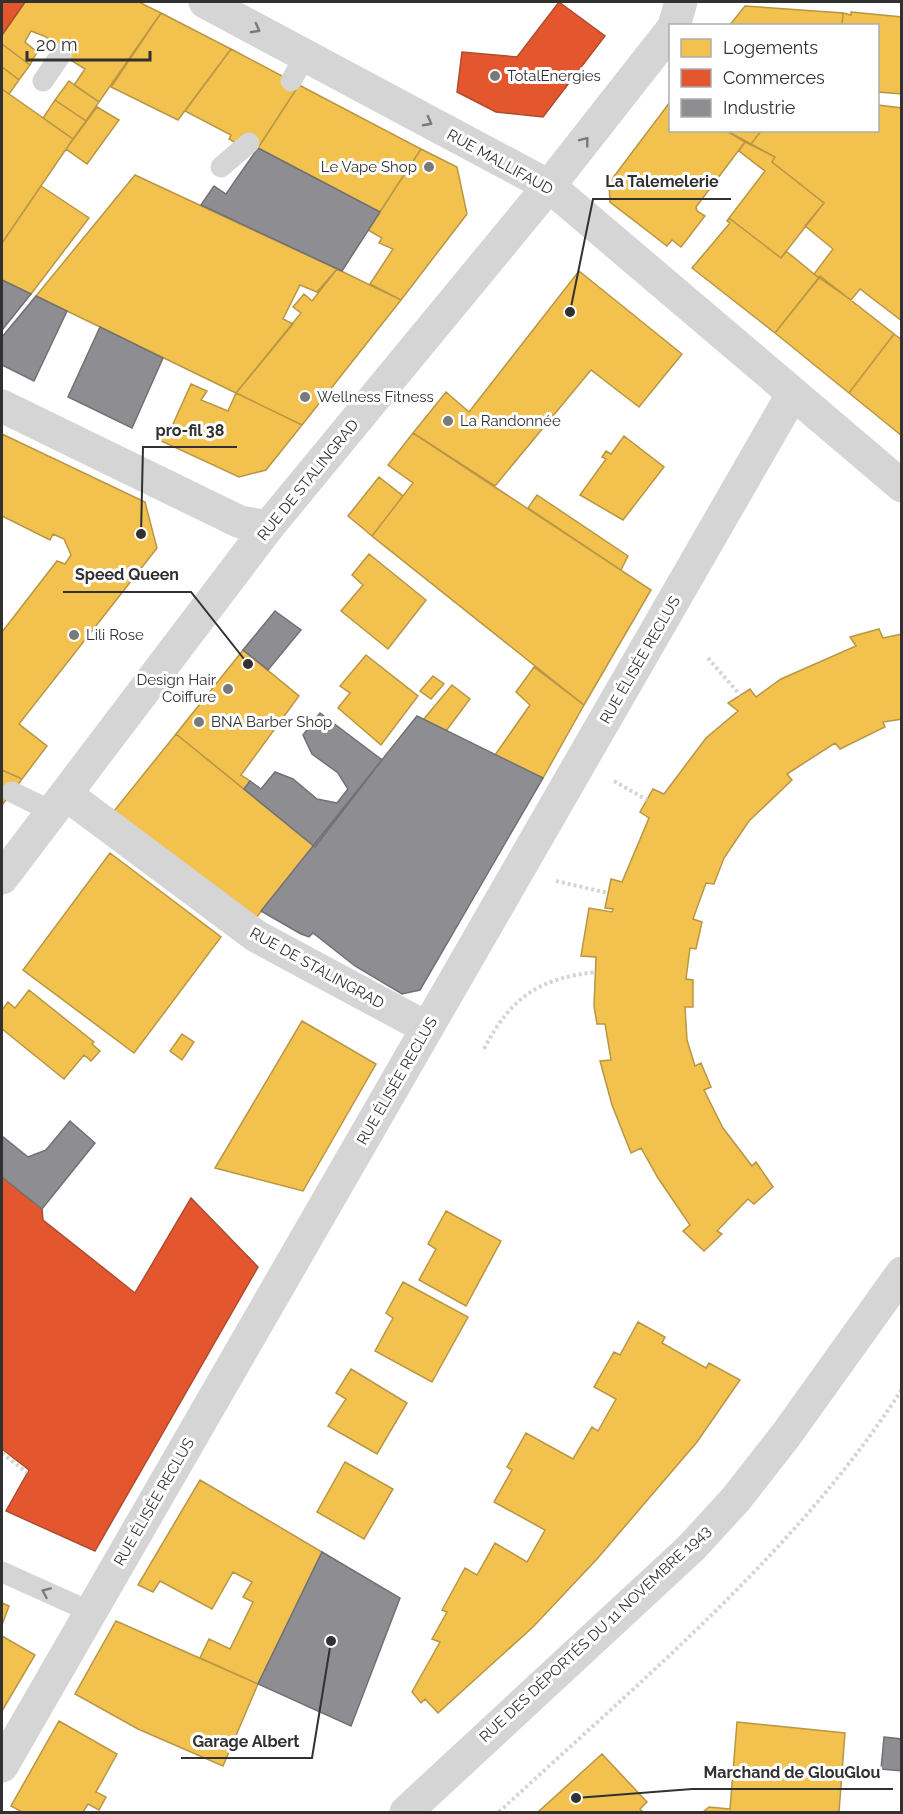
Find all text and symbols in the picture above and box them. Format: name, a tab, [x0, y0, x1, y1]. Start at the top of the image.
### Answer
one-way arrow	[250, 22, 260, 33]
scale bar	[27, 24, 150, 62]
legend	[669, 24, 879, 132]
text: 20 m	[36, 34, 78, 55]
text: Logements	[723, 37, 818, 58]
place label: TotalEnergies	[507, 67, 601, 85]
text: Commerces	[723, 67, 825, 88]
marker: TotalEnergies	[488, 69, 502, 83]
text: Industrie	[723, 97, 796, 118]
one-way arrow	[422, 115, 432, 126]
street label: RUE MALLIFAUD	[444, 125, 556, 199]
one-way arrow	[578, 136, 589, 147]
place label: Le Vape Shop	[321, 158, 417, 176]
marker: Le Vape Shop	[422, 160, 436, 174]
callout: La Talemelerie	[593, 165, 731, 199]
text: La Talemelerie	[605, 172, 719, 191]
place label: Wellness Fitness	[317, 388, 434, 406]
marker: Wellness Fitness	[298, 390, 312, 404]
place label: La Randonnée	[460, 412, 561, 430]
callout: pro-fil 38	[143, 413, 237, 447]
marker: La Randonnée	[441, 414, 455, 428]
street label: RUE DE STALINGRAD	[254, 416, 363, 544]
text: pro-fil 38	[156, 421, 224, 440]
callout: Speed Queen	[63, 558, 191, 592]
text: Speed Queen	[75, 565, 179, 584]
street label: RUE ÉLISÉE RECLUS	[596, 593, 684, 727]
place label: Lili Rose	[86, 626, 144, 644]
marker: Lili Rose	[67, 628, 81, 642]
place label: Design Hair Coiffure	[136, 671, 217, 706]
marker: Design Hair Coiffure	[221, 682, 235, 696]
place label: BNA Barber Shop	[211, 713, 332, 731]
marker: BNA Barber Shop	[192, 715, 206, 729]
street label: RUE DE STALINGRAD	[247, 924, 387, 1012]
street label: RUE ÉLISÉE RECLUS	[353, 1014, 441, 1148]
street label: RUE ÉLISÉE RECLUS	[110, 1435, 198, 1569]
street label: RUE DES DÉPORTÉS DU 11 NOVEMBRE 1943	[476, 1522, 714, 1746]
one-way arrow	[42, 1587, 53, 1599]
callout: Garage Albert	[181, 1724, 312, 1758]
text: Garage Albert	[192, 1732, 300, 1751]
callout: Marchand de GlouGlou	[692, 1755, 893, 1789]
text: Marchand de GlouGlou	[704, 1763, 881, 1782]

